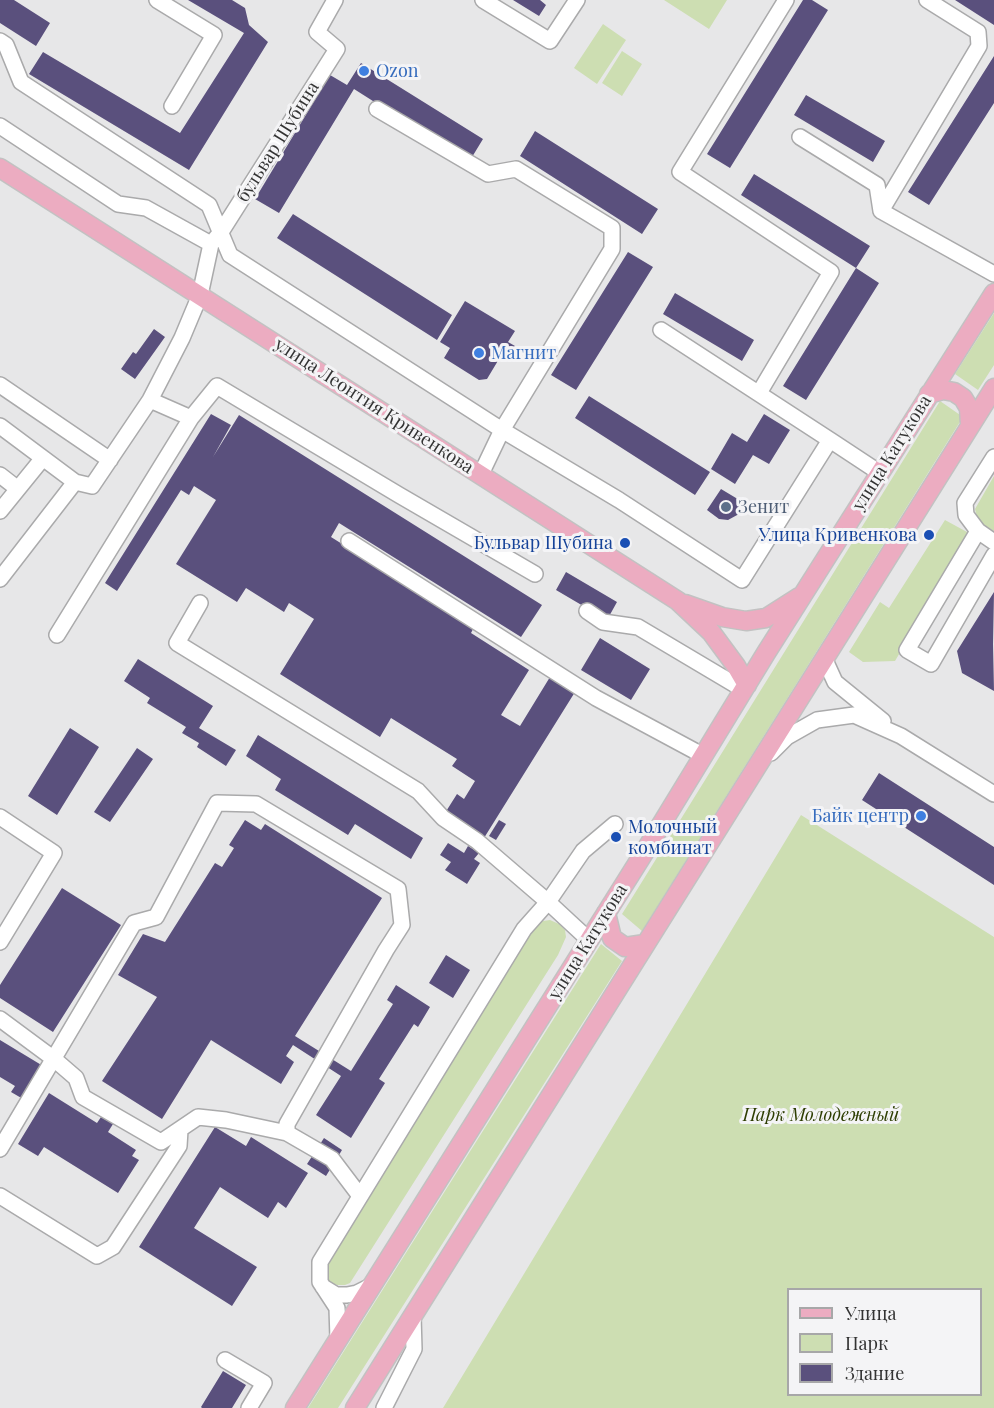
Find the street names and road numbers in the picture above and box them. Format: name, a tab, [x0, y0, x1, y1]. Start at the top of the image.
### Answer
street label: бульвар Шубина	[232, 78, 324, 206]
street label: улица Леонтия Кривенкова	[270, 334, 478, 478]
street label: улица Катукова	[848, 391, 936, 515]
street label: улица Катукова	[544, 880, 632, 1004]

